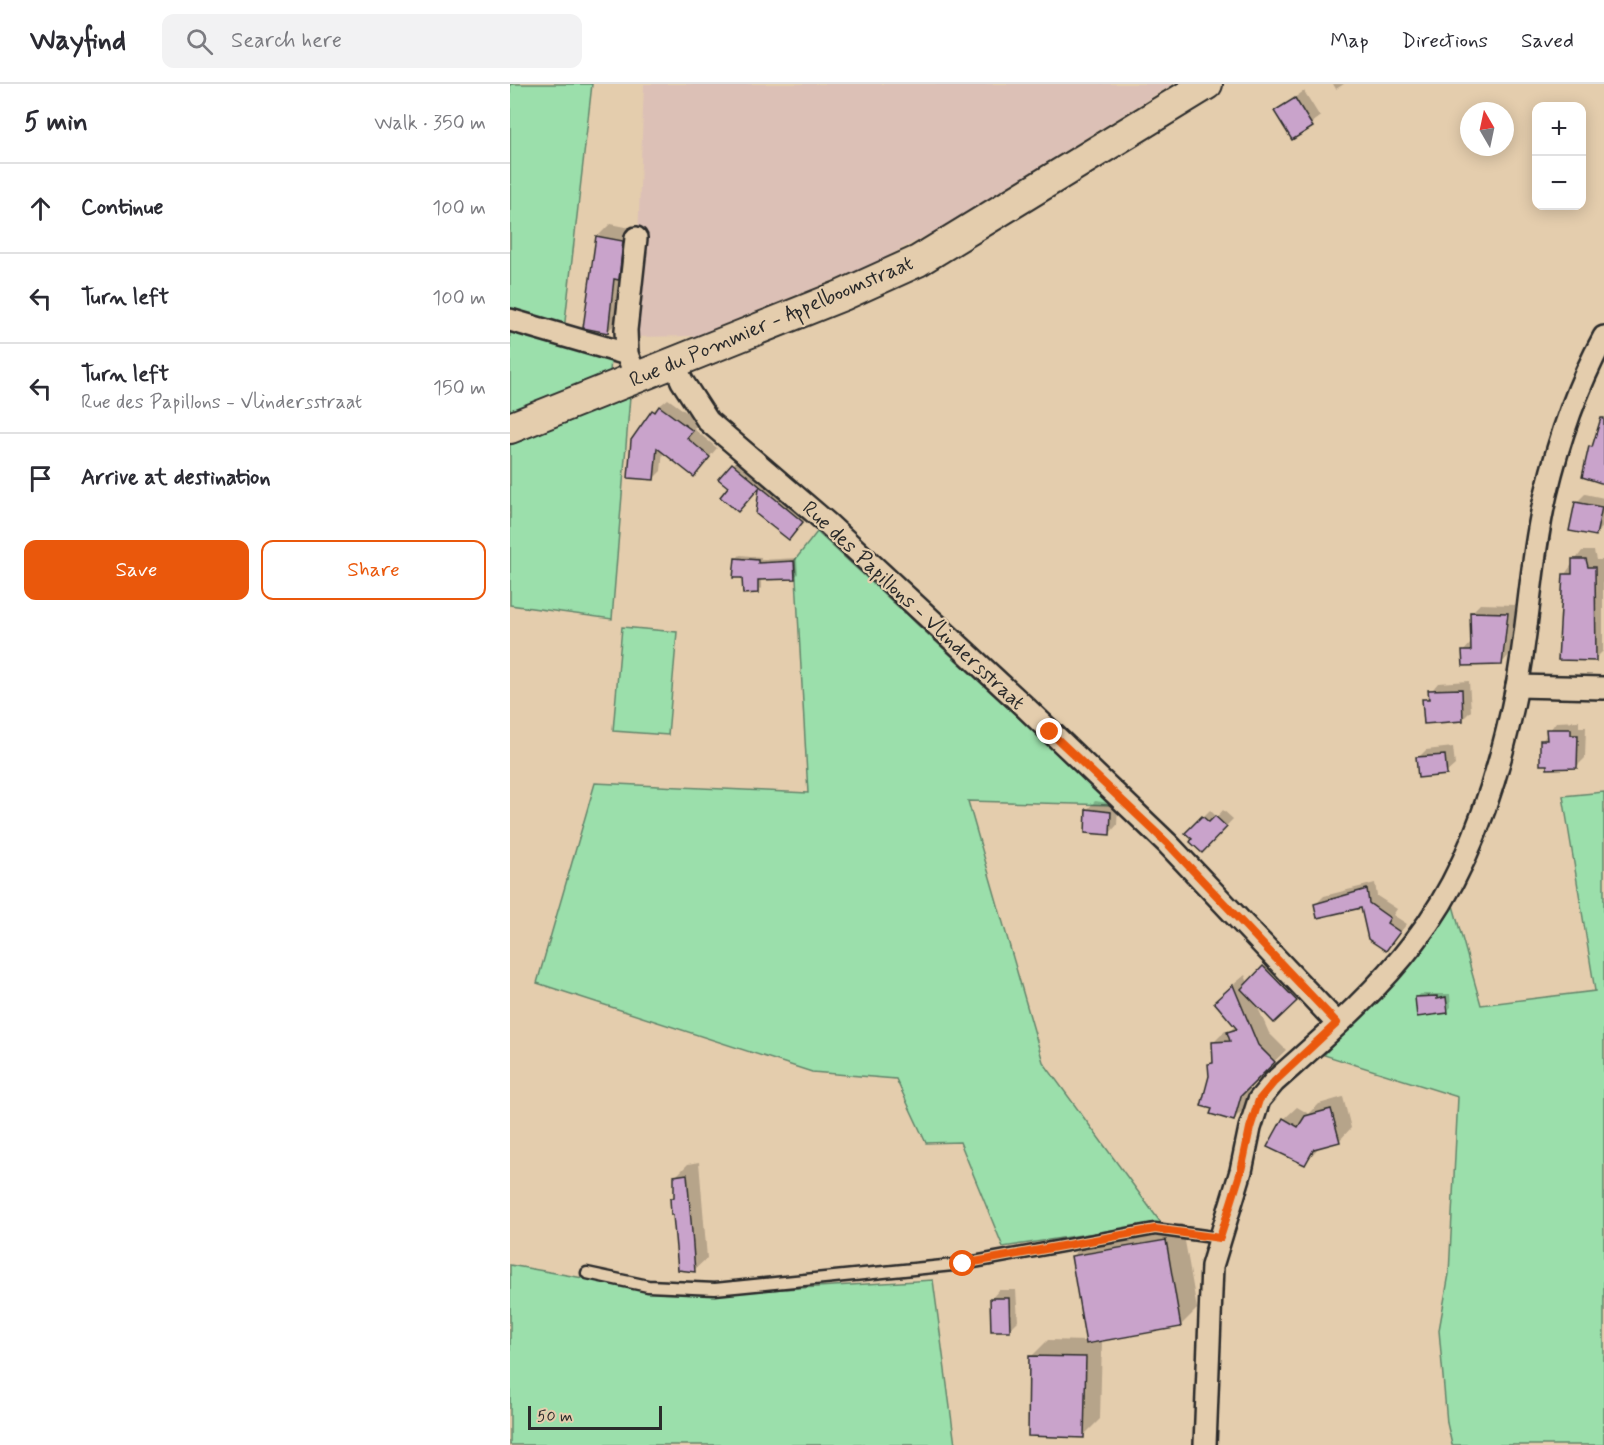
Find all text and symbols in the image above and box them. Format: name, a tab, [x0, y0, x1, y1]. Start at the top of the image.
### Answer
search box	[162, 14, 582, 68]
text: Wayfind	[30, 23, 126, 60]
icon: search	[183, 25, 216, 58]
text: Search here	[231, 27, 342, 55]
text: Map	[1330, 27, 1369, 55]
text: Directions	[1402, 27, 1488, 55]
text: Saved	[1521, 27, 1574, 55]
north arrow	[1460, 102, 1514, 156]
map controls	[1532, 102, 1586, 210]
button: +	[1532, 102, 1586, 156]
text: 5 min	[24, 106, 88, 140]
text: Walk · 350 m	[374, 110, 486, 137]
button: −	[1532, 156, 1586, 210]
icon: ahead	[24, 192, 57, 225]
text: Continue	[81, 194, 163, 222]
text: 100 m	[432, 195, 486, 222]
street label: Rue du Pommier - Appelboomstraat	[625, 249, 918, 395]
icon: left	[24, 282, 57, 315]
text: Turn left	[81, 284, 169, 312]
text: 100 m	[432, 285, 486, 312]
text: Turn left	[81, 361, 169, 389]
icon: left	[24, 372, 57, 405]
text: 150 m	[433, 375, 486, 402]
text: Rue des Papillons - Vlindersstraat	[81, 389, 362, 416]
icon: arrive	[24, 462, 57, 495]
text: Arrive at destination	[81, 464, 271, 492]
street label: Rue des Papillons - Vlindersstraat	[796, 495, 1031, 717]
button: Save	[24, 540, 249, 600]
button: Share	[261, 540, 486, 600]
route end	[1036, 718, 1062, 744]
route start	[949, 1250, 975, 1276]
scale bar	[528, 1403, 662, 1430]
text: 50 m	[537, 1406, 573, 1427]

